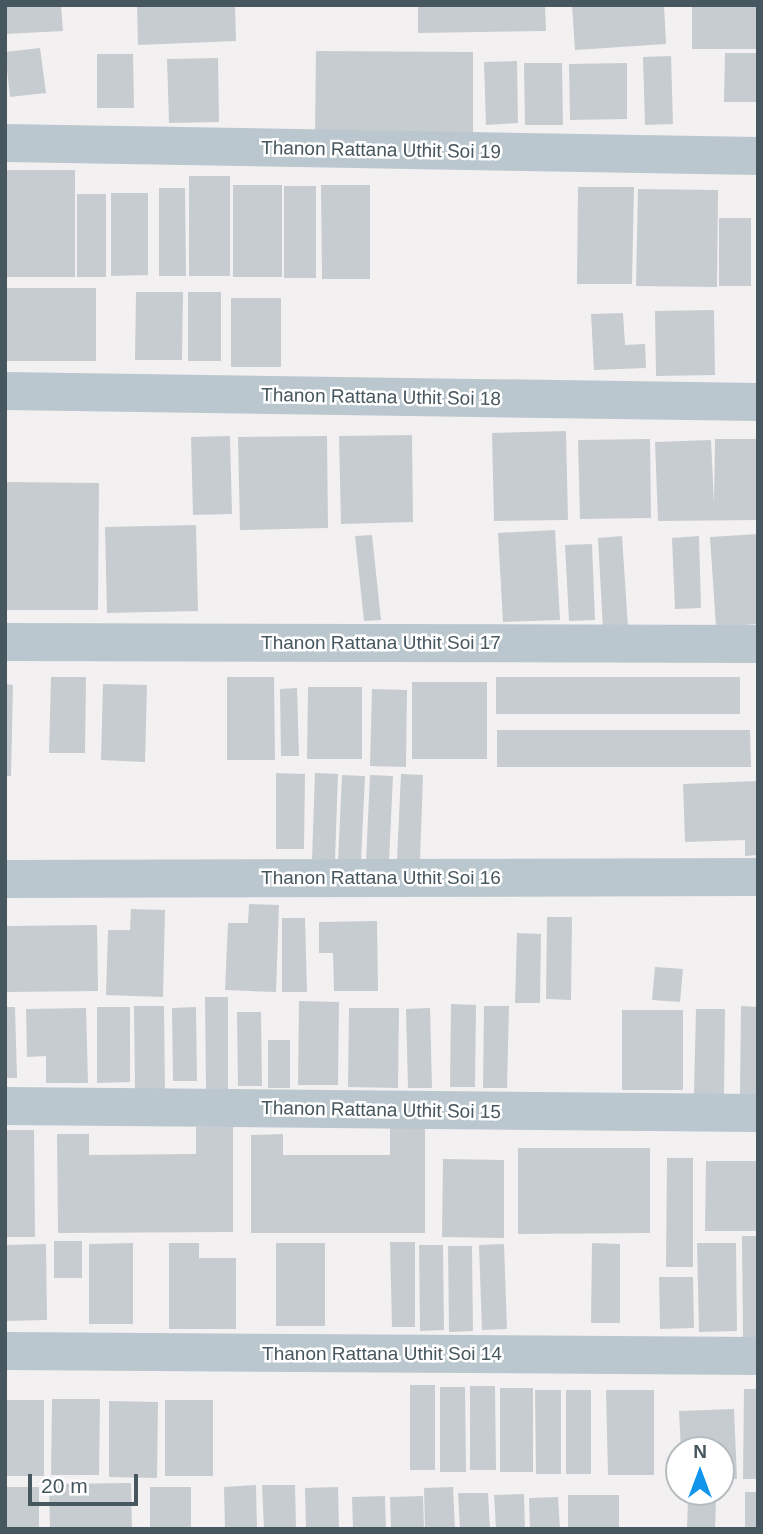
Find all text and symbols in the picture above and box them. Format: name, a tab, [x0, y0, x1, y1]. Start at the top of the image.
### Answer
street label: Thanon Rattana Uthit Soi 19	[261, 137, 501, 163]
street label: Thanon Rattana Uthit Soi 18	[261, 384, 501, 410]
street label: Thanon Rattana Uthit Soi 17	[261, 632, 501, 654]
street label: Thanon Rattana Uthit Soi 16	[261, 867, 501, 889]
street label: Thanon Rattana Uthit Soi 15	[261, 1097, 501, 1123]
street label: Thanon Rattana Uthit Soi 14	[262, 1343, 502, 1365]
north arrow	[665, 1436, 735, 1506]
text: N	[693, 1441, 707, 1462]
scale bar	[32, 1460, 142, 1504]
text: 20 m	[41, 1474, 88, 1497]

